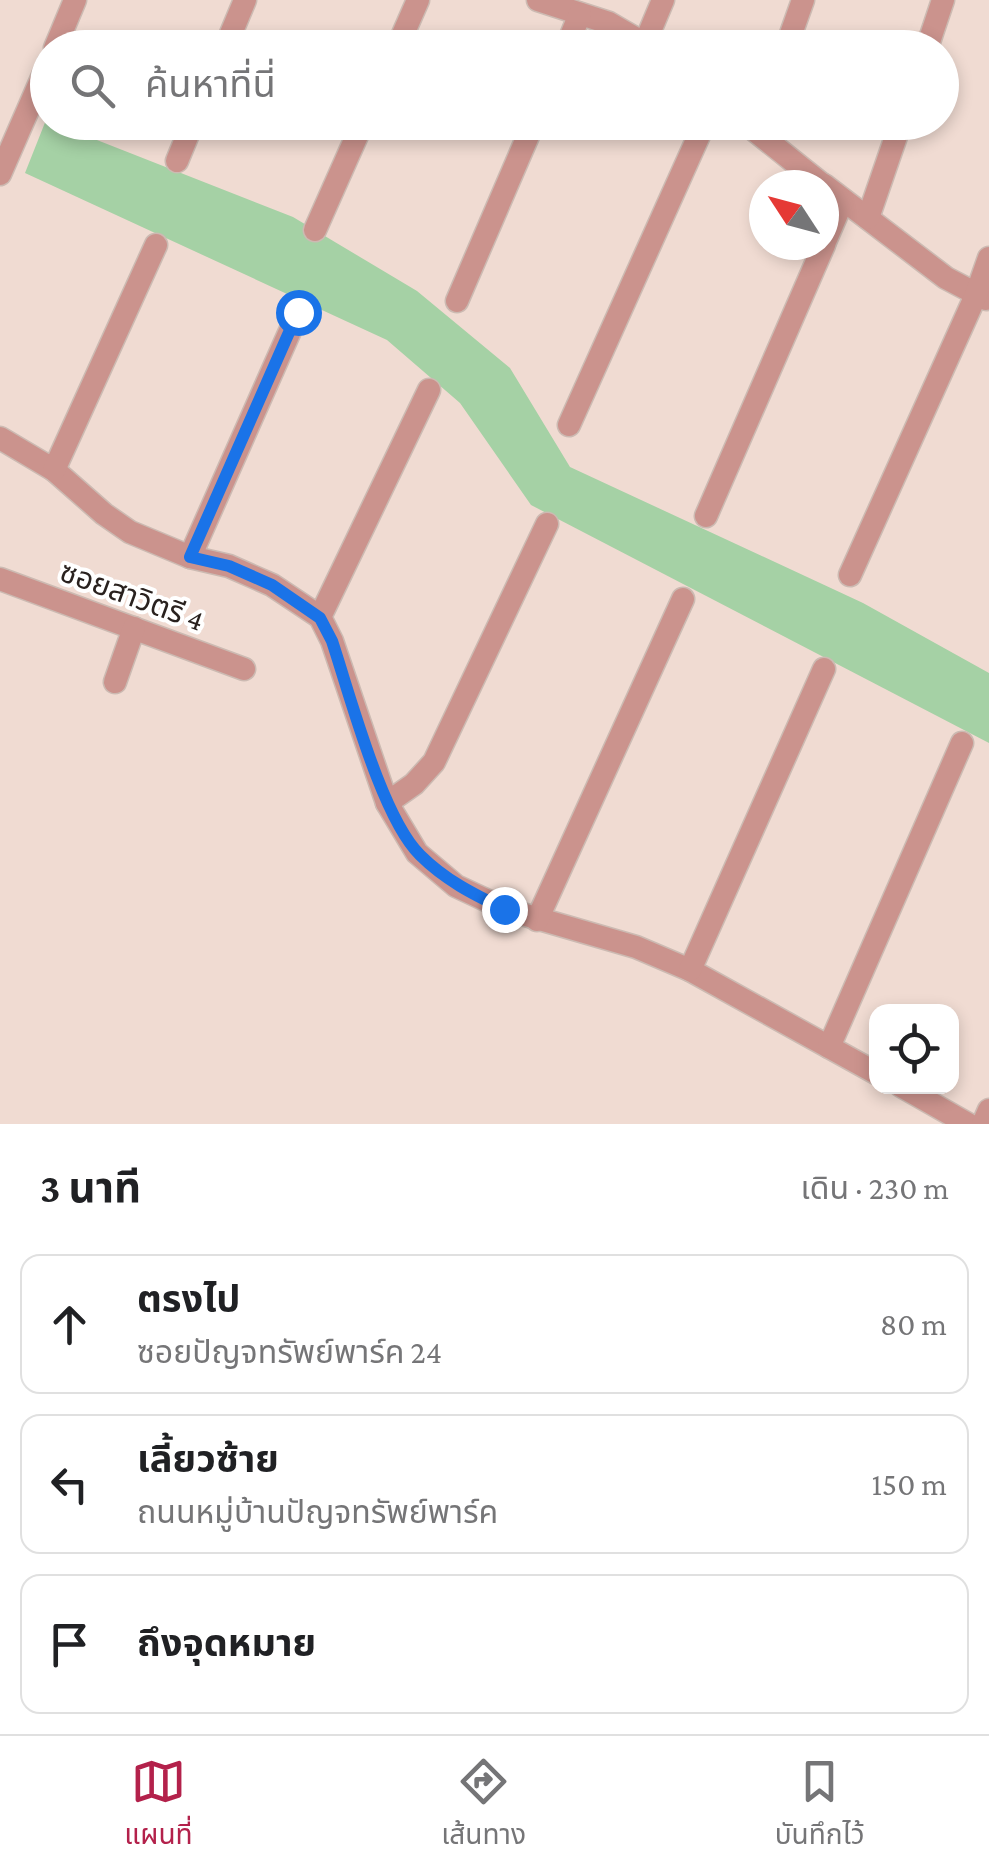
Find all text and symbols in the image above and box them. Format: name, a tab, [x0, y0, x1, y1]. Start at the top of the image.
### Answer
search box	[30, 30, 959, 140]
icon: search	[65, 58, 120, 113]
text: ค้นหาที่นี่	[145, 63, 276, 105]
north arrow	[749, 170, 839, 260]
route start	[276, 290, 322, 336]
street label: ซอยสาวิตรี 4	[56, 554, 209, 637]
route end	[482, 887, 528, 933]
map controls	[869, 1004, 959, 1094]
button: locate	[869, 1004, 959, 1094]
text: 3 นาที	[40, 1164, 141, 1211]
text: เดิน · 230 m	[801, 1170, 949, 1206]
text: ตรงไป	[137, 1278, 240, 1320]
icon: ahead	[42, 1297, 97, 1352]
text: 80 m	[880, 1306, 947, 1342]
text: ซอยปัญจทรัพย์พาร์ค 24	[137, 1334, 442, 1370]
text: เลี้ยวซ้าย	[137, 1438, 279, 1480]
icon: left	[42, 1457, 97, 1512]
text: 150 m	[871, 1466, 947, 1502]
text: ถนนหมู่บ้านปัญจทรัพย์พาร์ค	[137, 1494, 498, 1530]
icon: arrive	[42, 1617, 97, 1672]
text: ถึงจุดหมาย	[137, 1622, 316, 1664]
tab: แผนที่	[124, 1754, 193, 1857]
tab: เส้นทาง	[441, 1754, 526, 1857]
tab: บันทึกไว้	[775, 1754, 865, 1857]

